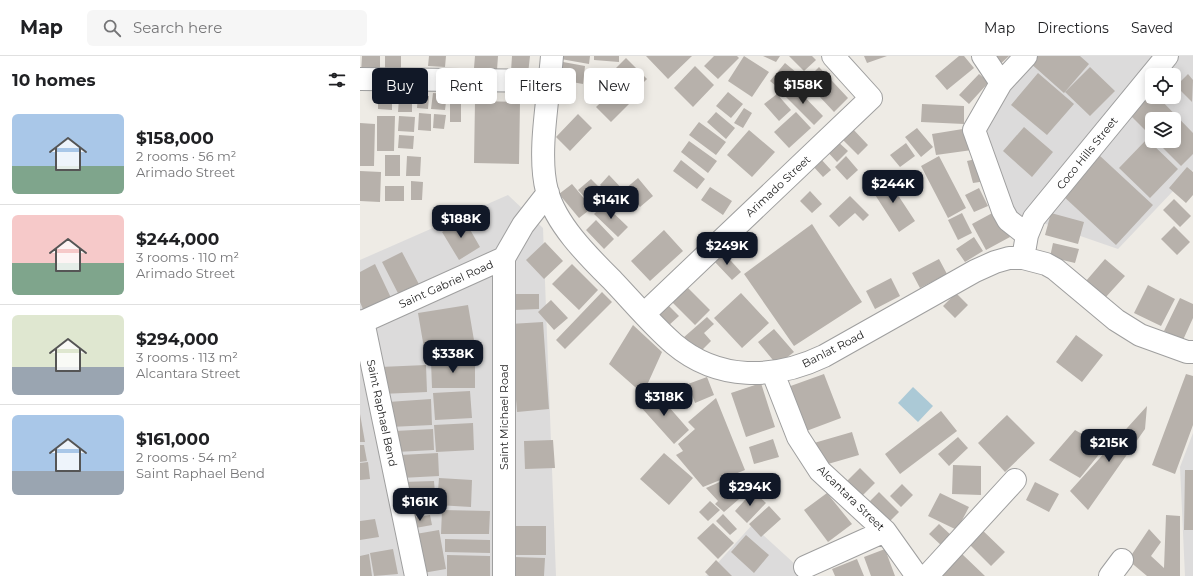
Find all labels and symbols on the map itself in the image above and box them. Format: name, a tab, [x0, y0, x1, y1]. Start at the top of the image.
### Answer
pin: $158K	[775, 71, 831, 105]
street label: Coco Hills Street	[1053, 113, 1121, 192]
street label: Arimado Street	[743, 152, 814, 220]
pin: $244K	[865, 170, 921, 204]
pin: $141K	[583, 186, 639, 220]
pin: $188K	[433, 205, 489, 239]
pin: $249K	[699, 232, 755, 266]
street label: Saint Gabriel Road	[397, 257, 495, 311]
street label: Banlat Road	[800, 327, 866, 371]
pin: $338K	[425, 340, 481, 374]
street label: Saint Raphael Bend	[364, 358, 400, 468]
street label: Saint Michael Road	[497, 364, 511, 470]
pin: $318K	[636, 383, 692, 417]
pin: $215K	[1081, 429, 1137, 463]
street label: Alcantara Street	[814, 462, 888, 534]
pin: $294K	[722, 473, 778, 507]
pin: $161K	[392, 488, 448, 522]

